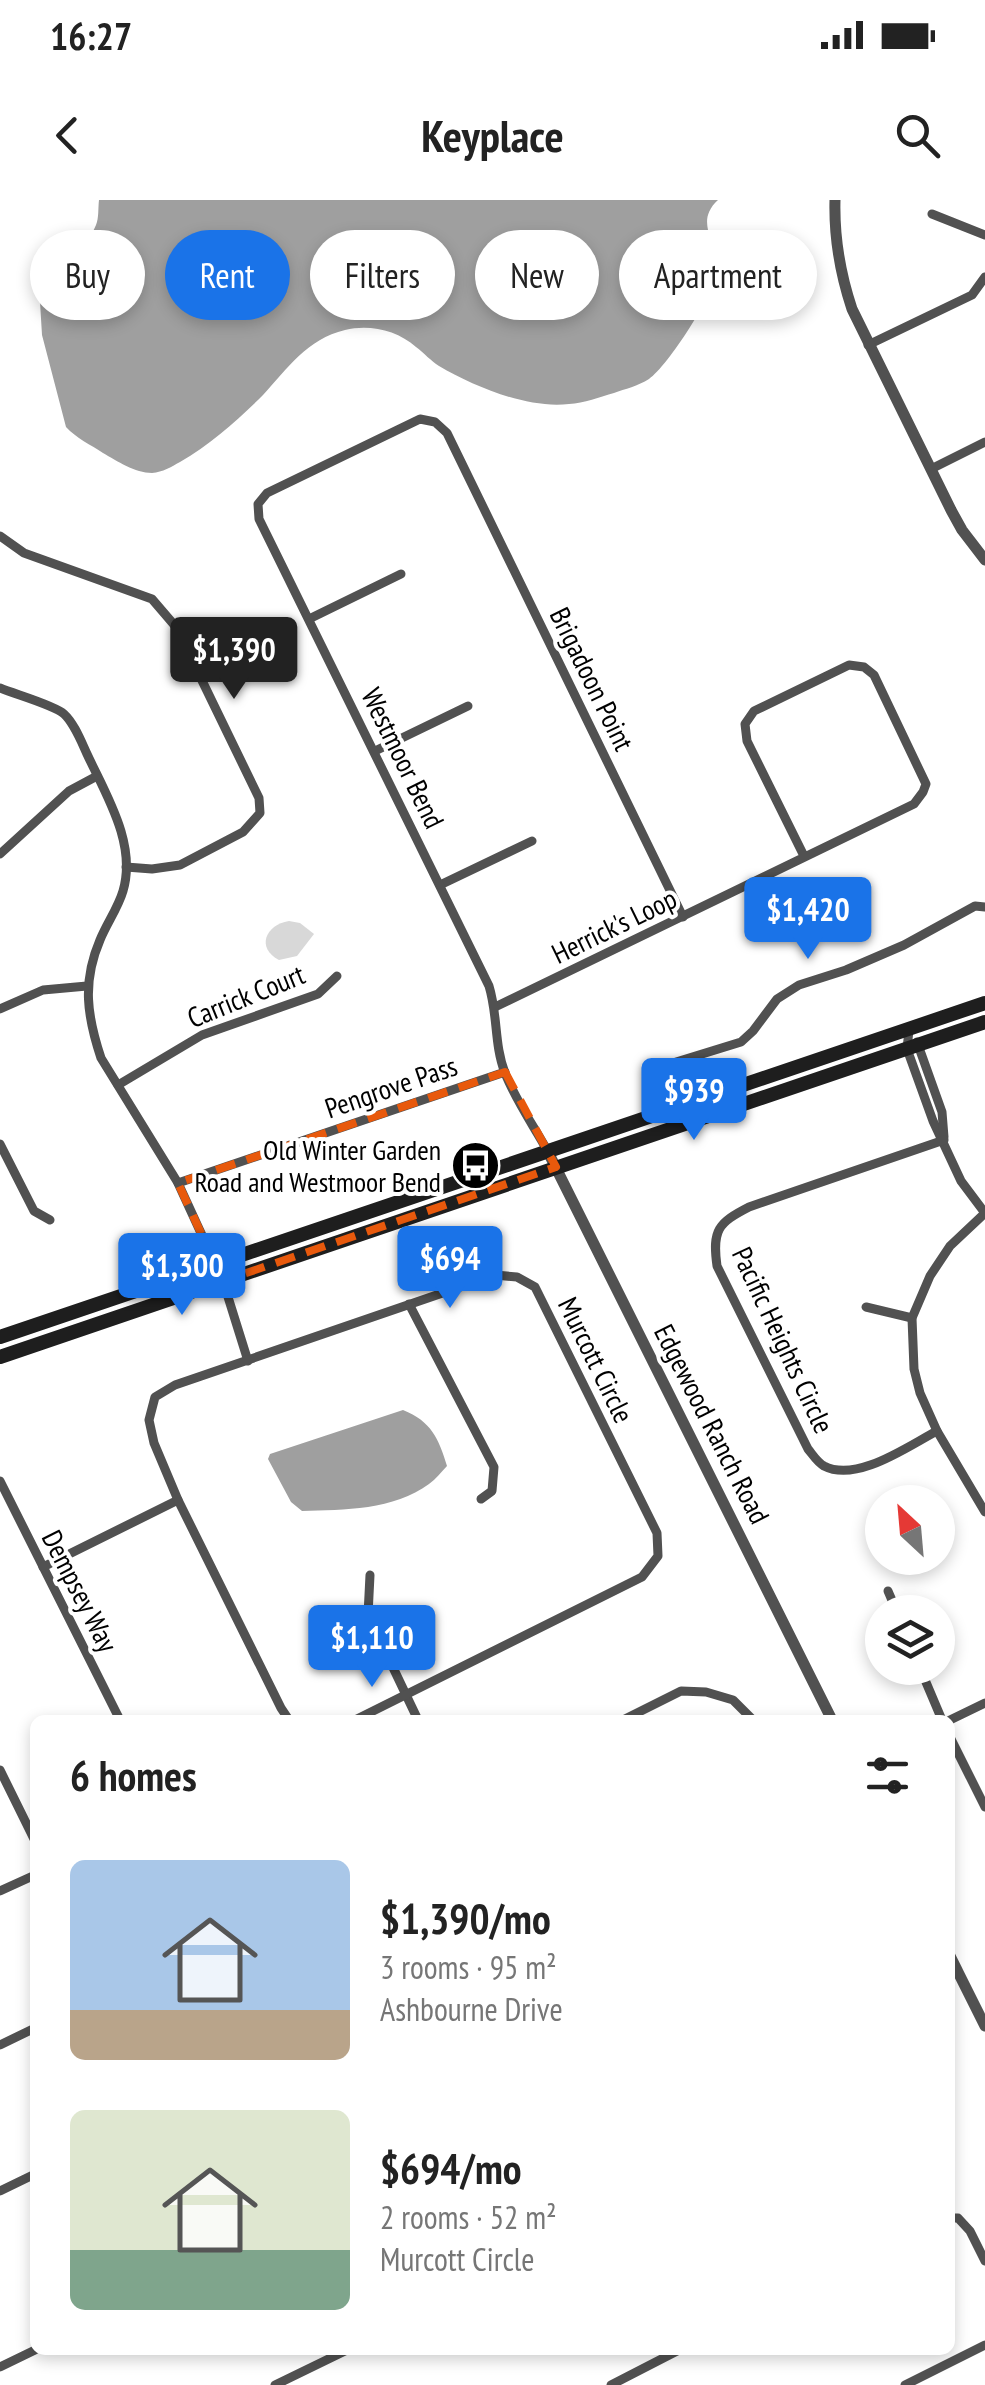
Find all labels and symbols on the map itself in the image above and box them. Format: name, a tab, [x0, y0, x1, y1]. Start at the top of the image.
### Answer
street label: Brigadoon Point	[542, 601, 643, 757]
pin: $1,390	[153, 617, 315, 702]
street label: Westmoor Bend	[354, 681, 453, 834]
pin: $1,420	[727, 877, 889, 962]
street label: Herrick's Loop	[545, 879, 682, 972]
street label: Carrick Court	[182, 955, 310, 1036]
street label: Pengrove Pass	[320, 1047, 462, 1126]
pin: $939	[635, 1058, 753, 1143]
place label: Old Winter Garden Road and Westmoor Bend	[194, 1131, 441, 1200]
bus stop icon: Old Winter Garden Road and Westmoor Bend	[450, 1140, 502, 1192]
pin: $694	[391, 1226, 509, 1311]
pin: $1,300	[101, 1233, 263, 1318]
street label: Pacific Heights Circle	[724, 1241, 843, 1439]
street label: Murcott Circle	[550, 1291, 643, 1429]
street label: Edgewood Ranch Road	[646, 1318, 779, 1530]
north arrow	[865, 1485, 955, 1575]
street label: Dempsey Way	[34, 1524, 127, 1658]
pin: $1,110	[291, 1605, 453, 1690]

